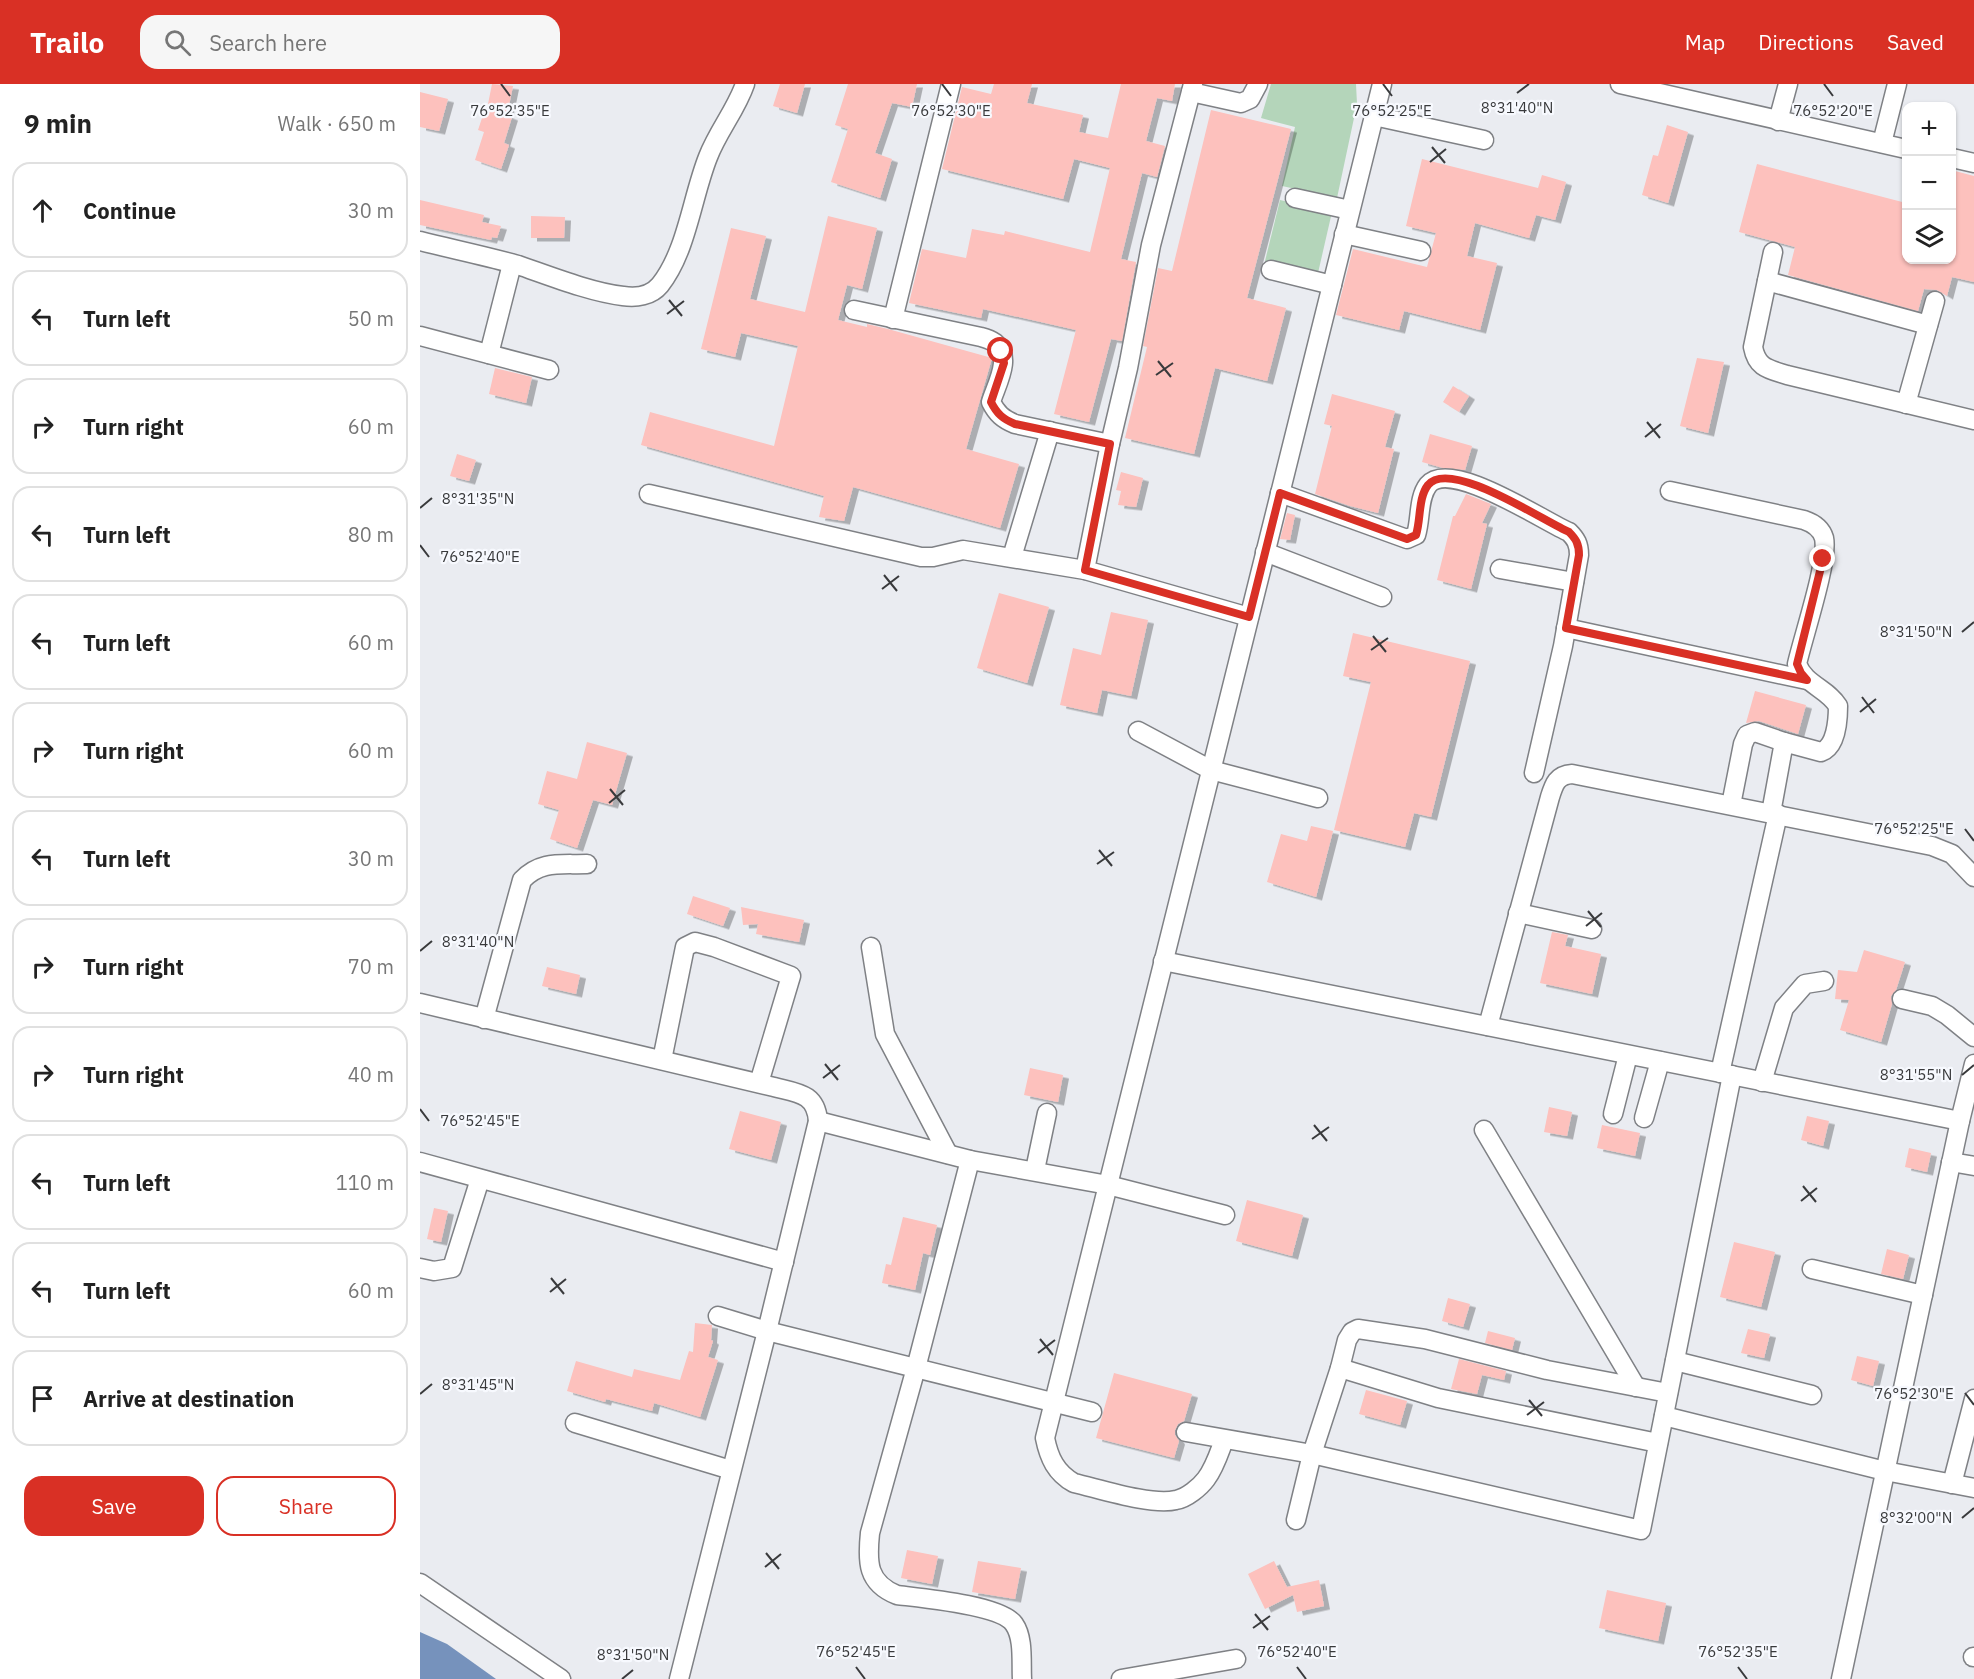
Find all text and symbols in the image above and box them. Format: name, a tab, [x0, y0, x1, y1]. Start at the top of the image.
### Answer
search box	[140, 15, 560, 69]
text: Trailo	[30, 24, 104, 61]
icon: search	[161, 26, 194, 59]
text: Search here	[209, 28, 327, 57]
text: Map	[1685, 28, 1725, 56]
text: Directions	[1758, 28, 1854, 56]
text: Saved	[1887, 28, 1944, 56]
text: 8°31'40"N	[1481, 98, 1553, 117]
text: 76°52'35"E	[470, 101, 550, 120]
text: 76°52'30"E	[911, 101, 991, 120]
text: 76°52'25"E	[1352, 101, 1432, 120]
text: 76°52'20"E	[1793, 101, 1873, 120]
map controls	[1902, 102, 1956, 264]
button: +	[1902, 102, 1956, 156]
text: 9 min	[24, 106, 92, 140]
text: Walk · 650 m	[278, 110, 396, 137]
button: −	[1902, 156, 1956, 210]
icon: ahead	[26, 194, 59, 227]
text: Continue	[83, 196, 176, 225]
text: 30 m	[348, 197, 394, 224]
button: layers	[1902, 210, 1956, 264]
icon: left	[26, 302, 59, 335]
text: Turn left	[83, 304, 171, 333]
text: 50 m	[348, 305, 394, 332]
route start	[987, 337, 1013, 363]
icon: right	[26, 410, 59, 443]
text: Turn right	[83, 412, 184, 441]
text: 60 m	[348, 413, 394, 440]
text: 8°31'35"N	[442, 489, 514, 508]
icon: left	[26, 518, 59, 551]
text: Turn left	[83, 520, 171, 549]
text: 80 m	[348, 521, 394, 548]
route end	[1809, 545, 1835, 571]
text: 76°52'40"E	[440, 547, 520, 566]
text: 8°31'50"N	[1880, 622, 1952, 641]
icon: left	[26, 626, 59, 659]
text: Turn left	[83, 628, 171, 657]
text: 60 m	[348, 629, 394, 656]
icon: right	[26, 734, 59, 767]
text: Turn right	[83, 736, 184, 765]
text: 60 m	[348, 737, 394, 764]
text: 76°52'25"E	[1874, 819, 1954, 838]
icon: left	[26, 842, 59, 875]
text: Turn left	[83, 844, 171, 873]
text: 30 m	[348, 845, 394, 872]
text: 8°31'40"N	[442, 932, 514, 951]
icon: right	[26, 950, 59, 983]
text: Turn right	[83, 952, 184, 981]
text: 70 m	[348, 953, 394, 980]
icon: right	[26, 1058, 59, 1091]
text: Turn right	[83, 1060, 184, 1089]
text: 40 m	[348, 1061, 394, 1088]
text: 8°31'55"N	[1880, 1065, 1952, 1084]
text: 76°52'45"E	[440, 1111, 520, 1130]
icon: left	[26, 1166, 59, 1199]
text: Turn left	[83, 1168, 171, 1197]
text: 110 m	[336, 1169, 394, 1196]
icon: left	[26, 1274, 59, 1307]
text: Turn left	[83, 1276, 171, 1305]
text: 60 m	[348, 1277, 394, 1304]
text: 8°31'45"N	[442, 1375, 514, 1394]
icon: arrive	[26, 1382, 59, 1415]
text: Arrive at destination	[83, 1384, 294, 1413]
text: 76°52'30"E	[1874, 1384, 1954, 1403]
button: Save	[24, 1476, 204, 1536]
button: Share	[216, 1476, 396, 1536]
text: 8°32'00"N	[1880, 1508, 1952, 1527]
text: 76°52'45"E	[816, 1642, 896, 1661]
text: 76°52'40"E	[1257, 1642, 1337, 1661]
text: 76°52'35"E	[1698, 1642, 1778, 1661]
text: 8°31'50"N	[597, 1645, 669, 1664]

